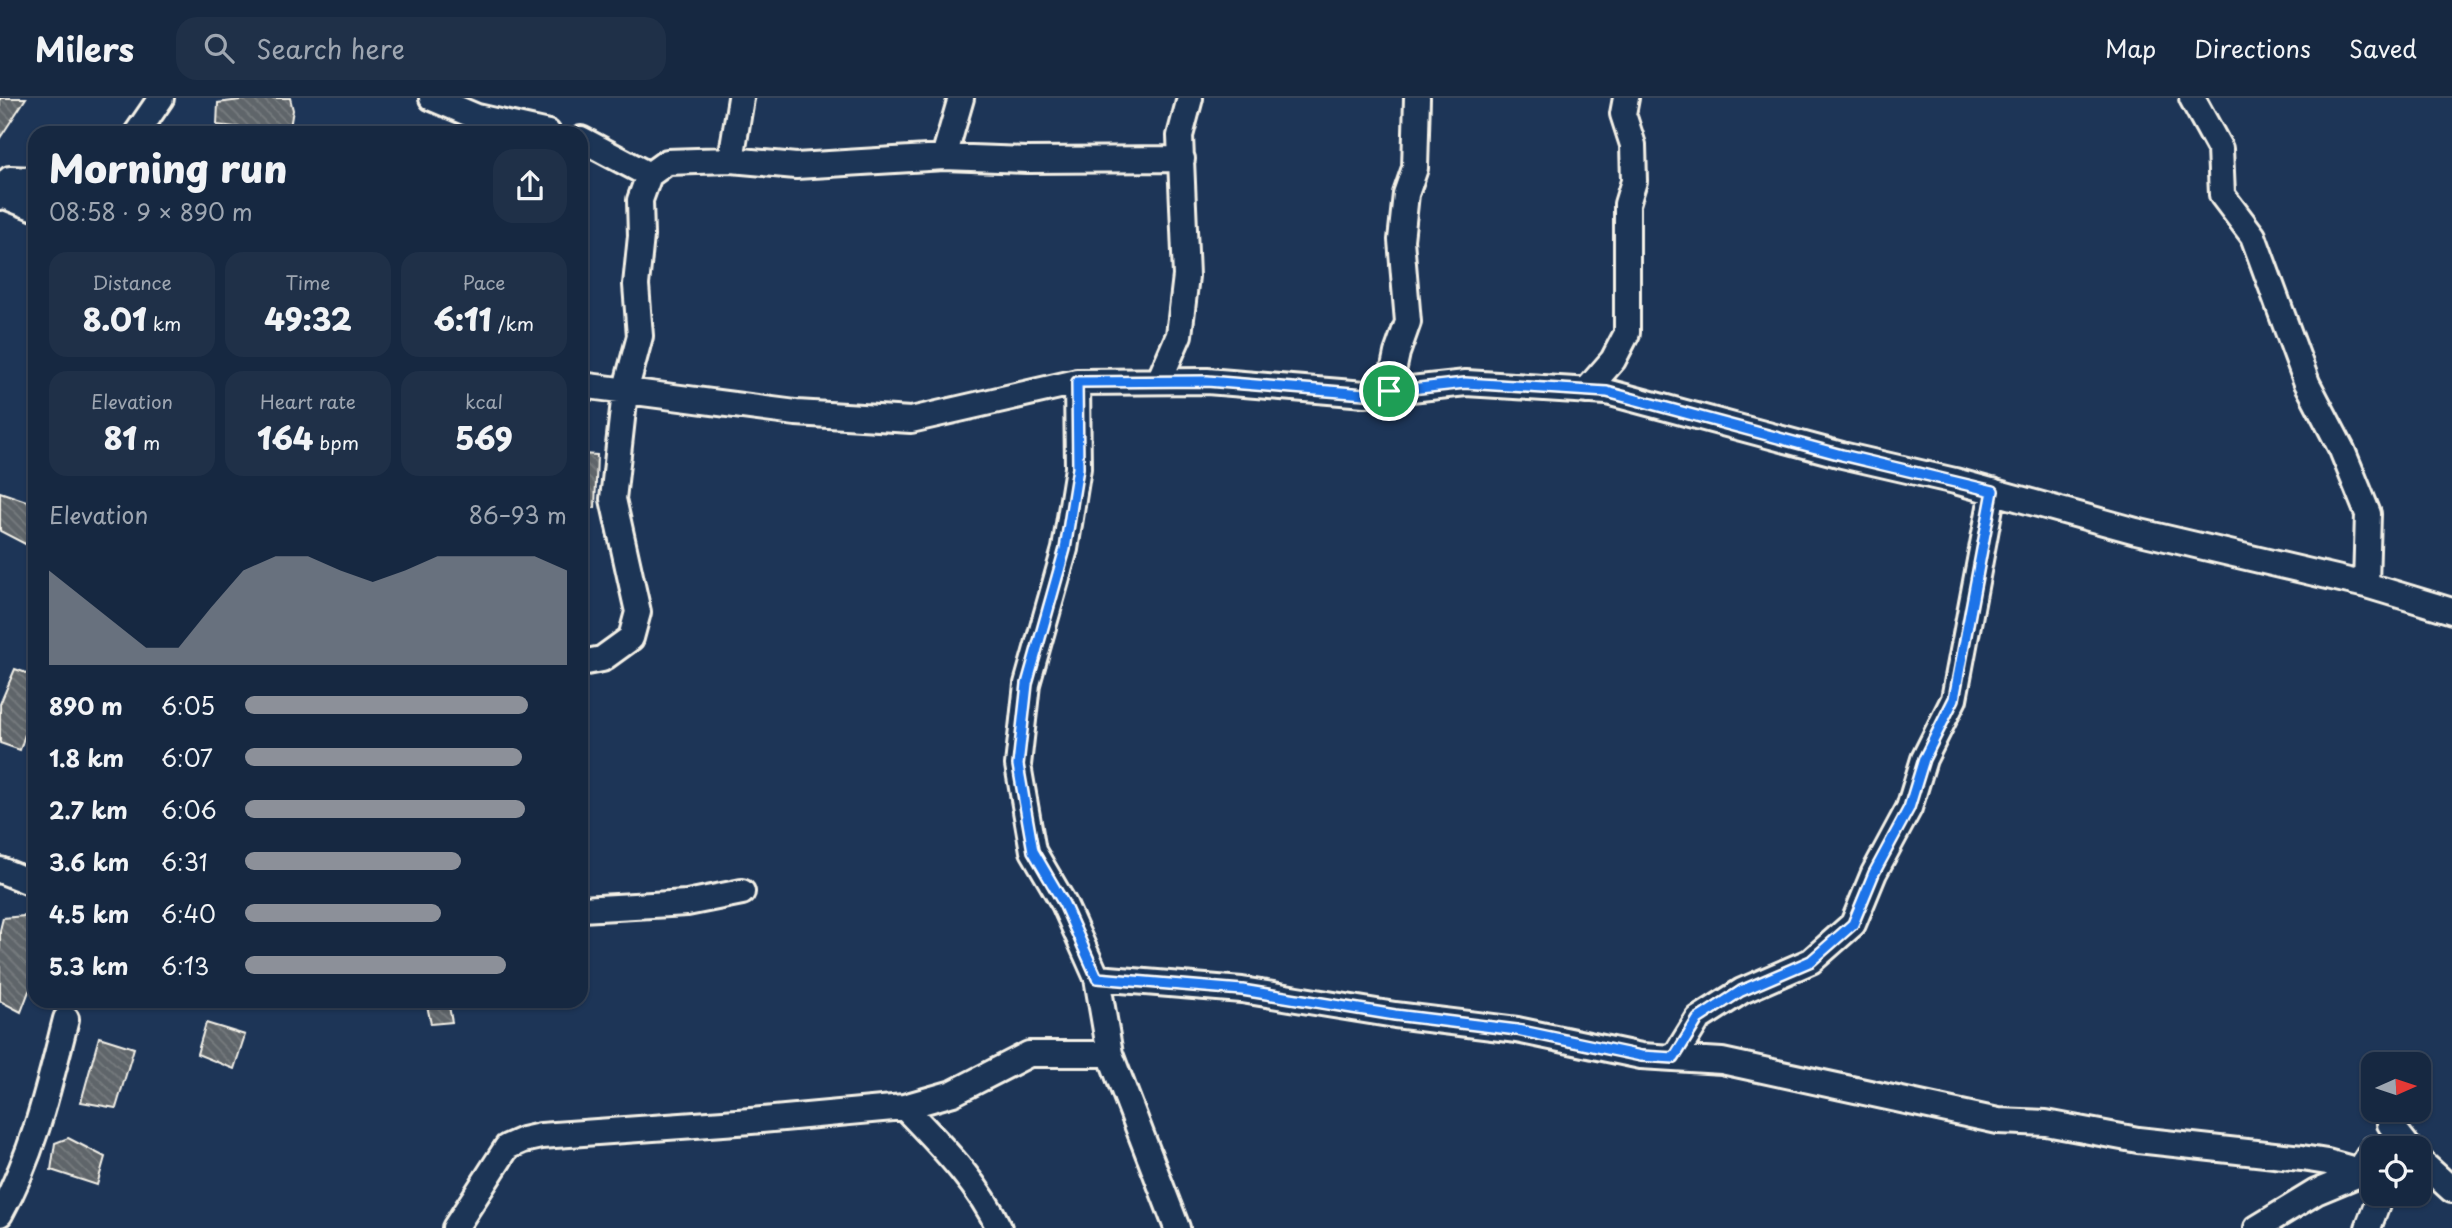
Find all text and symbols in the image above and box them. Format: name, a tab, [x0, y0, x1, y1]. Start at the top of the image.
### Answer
search box	[176, 17, 666, 80]
text: Milers	[35, 23, 134, 73]
icon: search	[200, 29, 238, 67]
text: Search here	[256, 29, 405, 68]
text: Map	[2105, 30, 2156, 66]
text: Directions	[2194, 30, 2311, 66]
text: Saved	[2349, 30, 2417, 66]
text: Morning run	[49, 139, 287, 196]
button: share	[493, 149, 567, 223]
text: 08:58 · 9 × 890 m	[49, 194, 253, 229]
text: Distance	[92, 268, 172, 296]
text: Time	[286, 268, 330, 296]
text: Pace	[463, 268, 505, 296]
text: 8.01	[83, 296, 146, 341]
text: 49:32	[264, 296, 352, 341]
text: 6:11	[434, 296, 492, 341]
text: km	[146, 309, 181, 337]
text: /km	[492, 309, 534, 337]
pin	[1359, 361, 1419, 421]
icon: arrive	[1370, 372, 1408, 410]
text: Elevation	[91, 387, 173, 415]
text: Heart rate	[260, 387, 356, 415]
text: kcal	[465, 387, 503, 415]
text: 81	[104, 415, 137, 460]
text: 164	[257, 415, 313, 460]
text: 569	[455, 415, 513, 460]
text: m	[137, 428, 160, 456]
text: bpm	[313, 428, 359, 456]
text: Elevation	[49, 497, 148, 532]
text: 86–93 m	[469, 497, 567, 532]
text: 890 m	[49, 688, 123, 723]
text: 6:05	[161, 688, 215, 723]
text: 1.8 km	[49, 740, 124, 775]
text: 6:07	[161, 740, 213, 775]
text: 2.7 km	[49, 792, 128, 827]
text: 6:06	[161, 792, 217, 827]
text: 3.6 km	[49, 844, 129, 879]
text: 6:31	[161, 844, 208, 879]
text: 4.5 km	[49, 896, 129, 931]
text: 6:40	[161, 896, 216, 931]
text: 5.3 km	[49, 948, 129, 983]
text: 6:13	[161, 948, 209, 983]
north arrow	[2361, 1052, 2431, 1122]
map controls	[2361, 1052, 2431, 1206]
button: locate	[2361, 1136, 2431, 1206]

